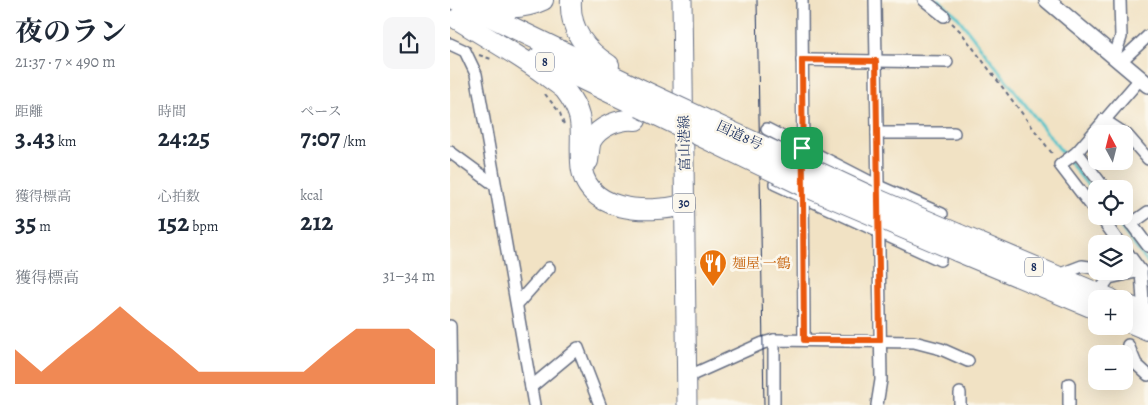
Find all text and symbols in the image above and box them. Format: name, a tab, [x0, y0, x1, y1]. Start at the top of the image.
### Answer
text: 夜のラン	[15, 13, 127, 51]
button: share	[383, 17, 435, 69]
text: 21:37 · 7 × 490 m	[15, 51, 115, 73]
road number: 8	[536, 52, 554, 72]
text: 距離	[15, 102, 43, 121]
text: 時間	[158, 102, 186, 121]
text: ペース	[300, 102, 342, 121]
street label: 富山港線	[675, 115, 694, 171]
street label: 国道8号	[714, 117, 766, 154]
text: 3.43	[15, 121, 55, 155]
text: 24:25	[158, 121, 210, 155]
text: 7:07	[300, 121, 340, 155]
north arrow	[1088, 125, 1132, 170]
map controls	[1088, 125, 1133, 390]
pin	[781, 127, 823, 169]
text: km	[55, 132, 77, 151]
text: /km	[340, 132, 366, 151]
icon: arrive	[788, 134, 816, 162]
button: locate	[1088, 180, 1133, 225]
text: kcal	[300, 186, 323, 205]
text: 獲得標高	[15, 187, 71, 206]
text: 心拍数	[158, 187, 200, 206]
road number: 30	[673, 194, 695, 212]
text: 212	[300, 205, 333, 239]
text: 35	[15, 206, 36, 240]
text: 152	[158, 206, 189, 240]
text: m	[36, 217, 51, 236]
text: bpm	[189, 217, 218, 236]
button: layers	[1088, 235, 1133, 280]
restaurant icon: 麺屋 一鶴	[698, 248, 728, 287]
place label: 麺屋 一鶴	[732, 254, 791, 273]
road number: 8	[1025, 258, 1043, 276]
text: 31–34 m	[383, 265, 435, 287]
text: 獲得標高	[15, 267, 79, 289]
button: +	[1088, 290, 1133, 335]
button: −	[1088, 345, 1133, 390]

